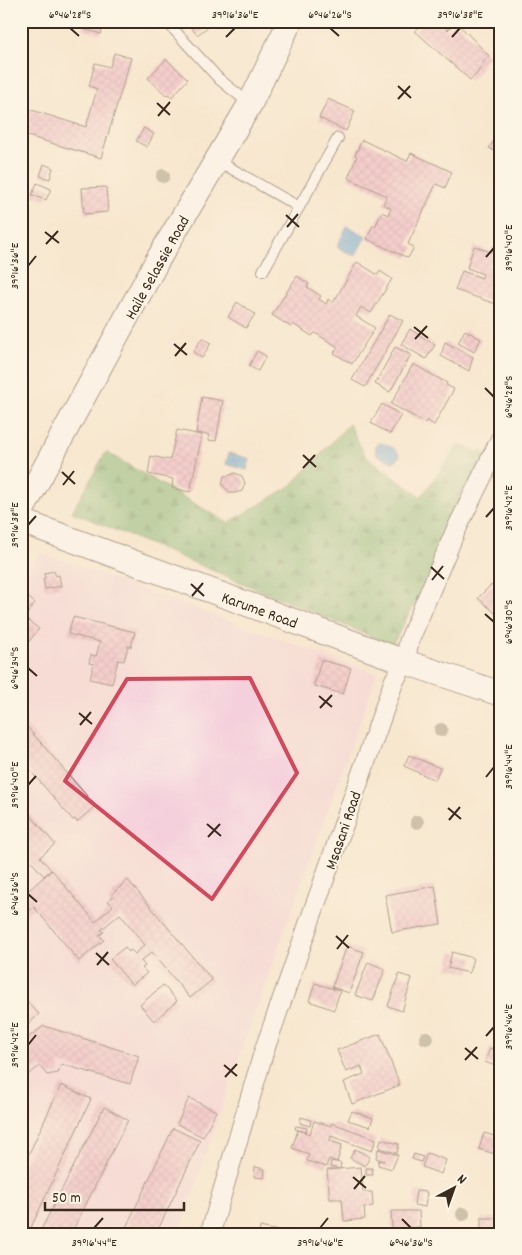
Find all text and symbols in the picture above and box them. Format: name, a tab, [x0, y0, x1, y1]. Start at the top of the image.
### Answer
text: 6°46'28"S	[49, 7, 91, 24]
text: 39°16'36"E	[212, 7, 259, 24]
text: 6°46'26"S	[308, 7, 352, 24]
text: 39°16'38"E	[437, 7, 483, 24]
street label: Haile Selassie Road	[120, 212, 196, 324]
text: 39°16'40"E	[501, 224, 518, 271]
text: 39°16'36"E	[7, 242, 24, 289]
text: 6°46'28"S	[501, 376, 518, 418]
text: 39°16'42"E	[501, 485, 518, 531]
text: 39°16'38"E	[7, 502, 24, 548]
street label: Karume Road	[218, 587, 300, 636]
text: 6°46'30"S	[501, 600, 518, 644]
text: 6°46'34"S	[7, 647, 24, 689]
text: 39°16'44"E	[501, 744, 518, 790]
text: 39°16'40"E	[7, 761, 24, 808]
street label: Msasani Road	[320, 788, 369, 873]
text: 6°46'36"S	[7, 872, 24, 916]
text: 39°16'46"E	[501, 1003, 518, 1050]
text: 39°16'42"E	[7, 1022, 24, 1068]
north arrow	[430, 1162, 480, 1212]
text: N	[452, 1170, 470, 1190]
scale bar	[45, 1180, 184, 1212]
text: 50 m	[52, 1188, 81, 1210]
text: 39°16'44"E	[71, 1235, 117, 1252]
text: 39°16'46"E	[297, 1235, 344, 1252]
text: 6°46'36"S	[389, 1235, 433, 1252]

